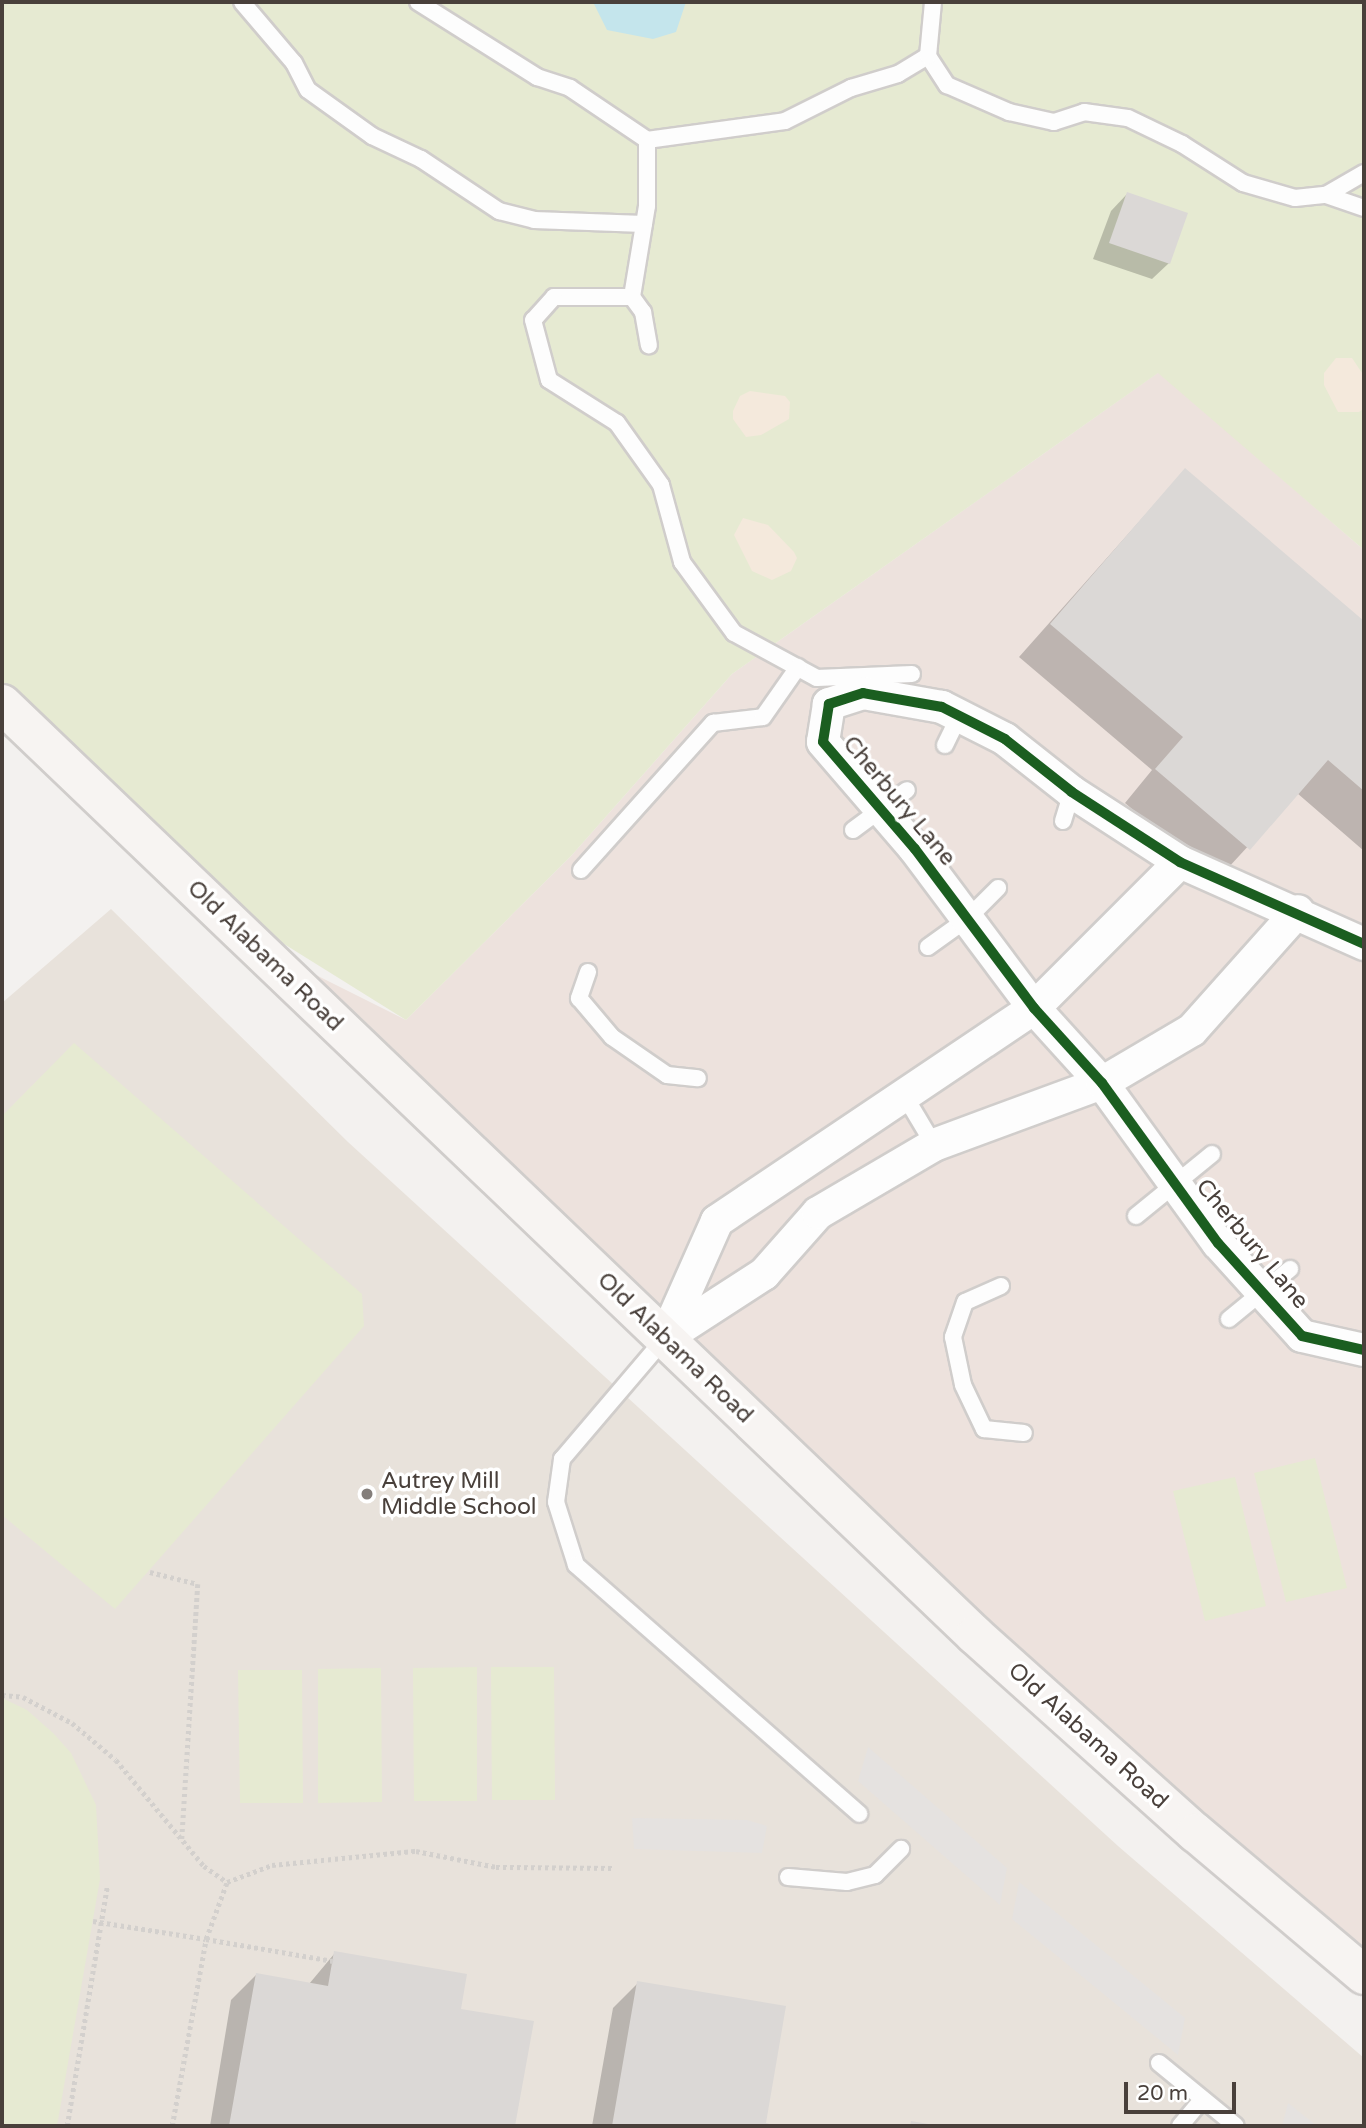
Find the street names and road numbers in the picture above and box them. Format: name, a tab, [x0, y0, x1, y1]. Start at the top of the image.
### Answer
street label: Cherbury Lane	[837, 731, 961, 871]
street label: Old Alabama Road	[181, 875, 349, 1037]
street label: Cherbury Lane	[1190, 1174, 1314, 1314]
street label: Old Alabama Road	[591, 1267, 759, 1429]
street label: Old Alabama Road	[1002, 1657, 1174, 1815]

